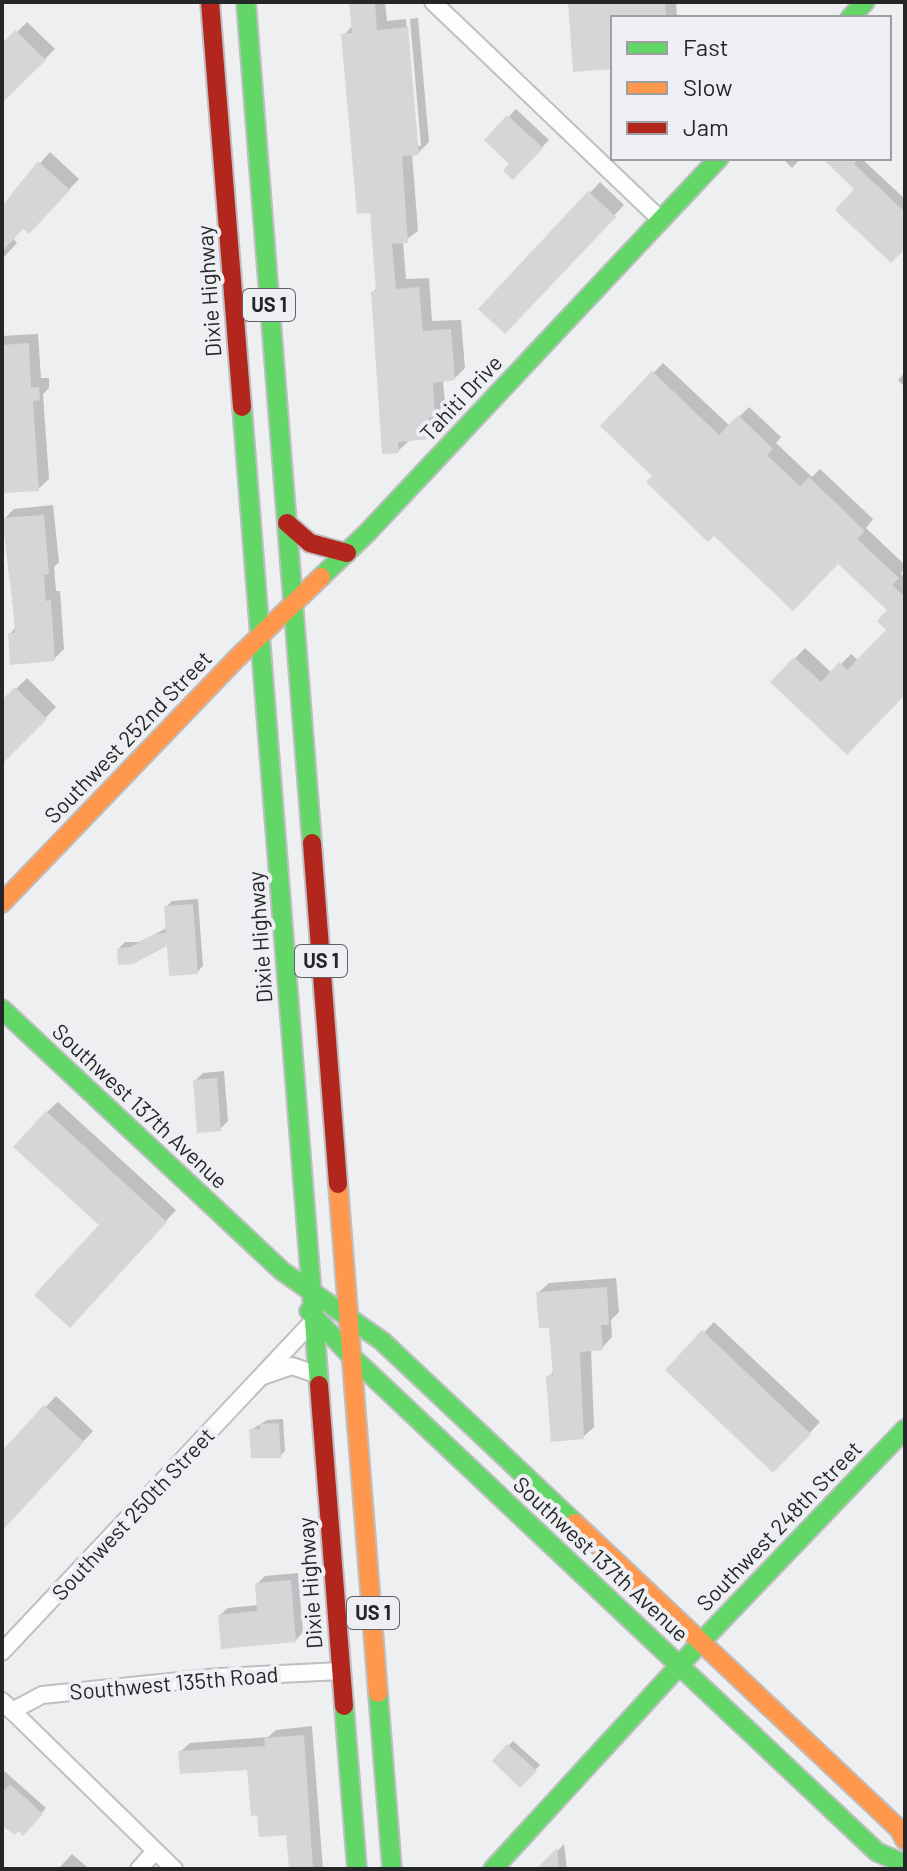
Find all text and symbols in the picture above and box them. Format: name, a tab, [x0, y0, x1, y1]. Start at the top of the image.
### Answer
legend	[611, 16, 891, 160]
text: Fast	[683, 32, 728, 61]
text: Slow	[683, 72, 732, 101]
text: Jam	[683, 112, 729, 141]
street label: Dixie Highway	[190, 224, 226, 358]
road number: US 1	[243, 289, 295, 321]
street label: Tahiti Drive	[414, 349, 507, 446]
street label: Southwest 252nd Street	[38, 645, 216, 828]
street label: Dixie Highway	[241, 870, 277, 1004]
road number: US 1	[295, 945, 347, 977]
street label: Southwest 137th Avenue	[48, 1017, 234, 1193]
street label: Southwest 250th Street	[46, 1422, 219, 1605]
street label: Southwest 248th Street	[690, 1435, 866, 1616]
street label: Southwest 137th Avenue	[509, 1470, 695, 1646]
street label: Dixie Highway	[291, 1516, 327, 1650]
road number: US 1	[347, 1597, 399, 1629]
street label: Southwest 135th Road	[68, 1660, 279, 1704]

